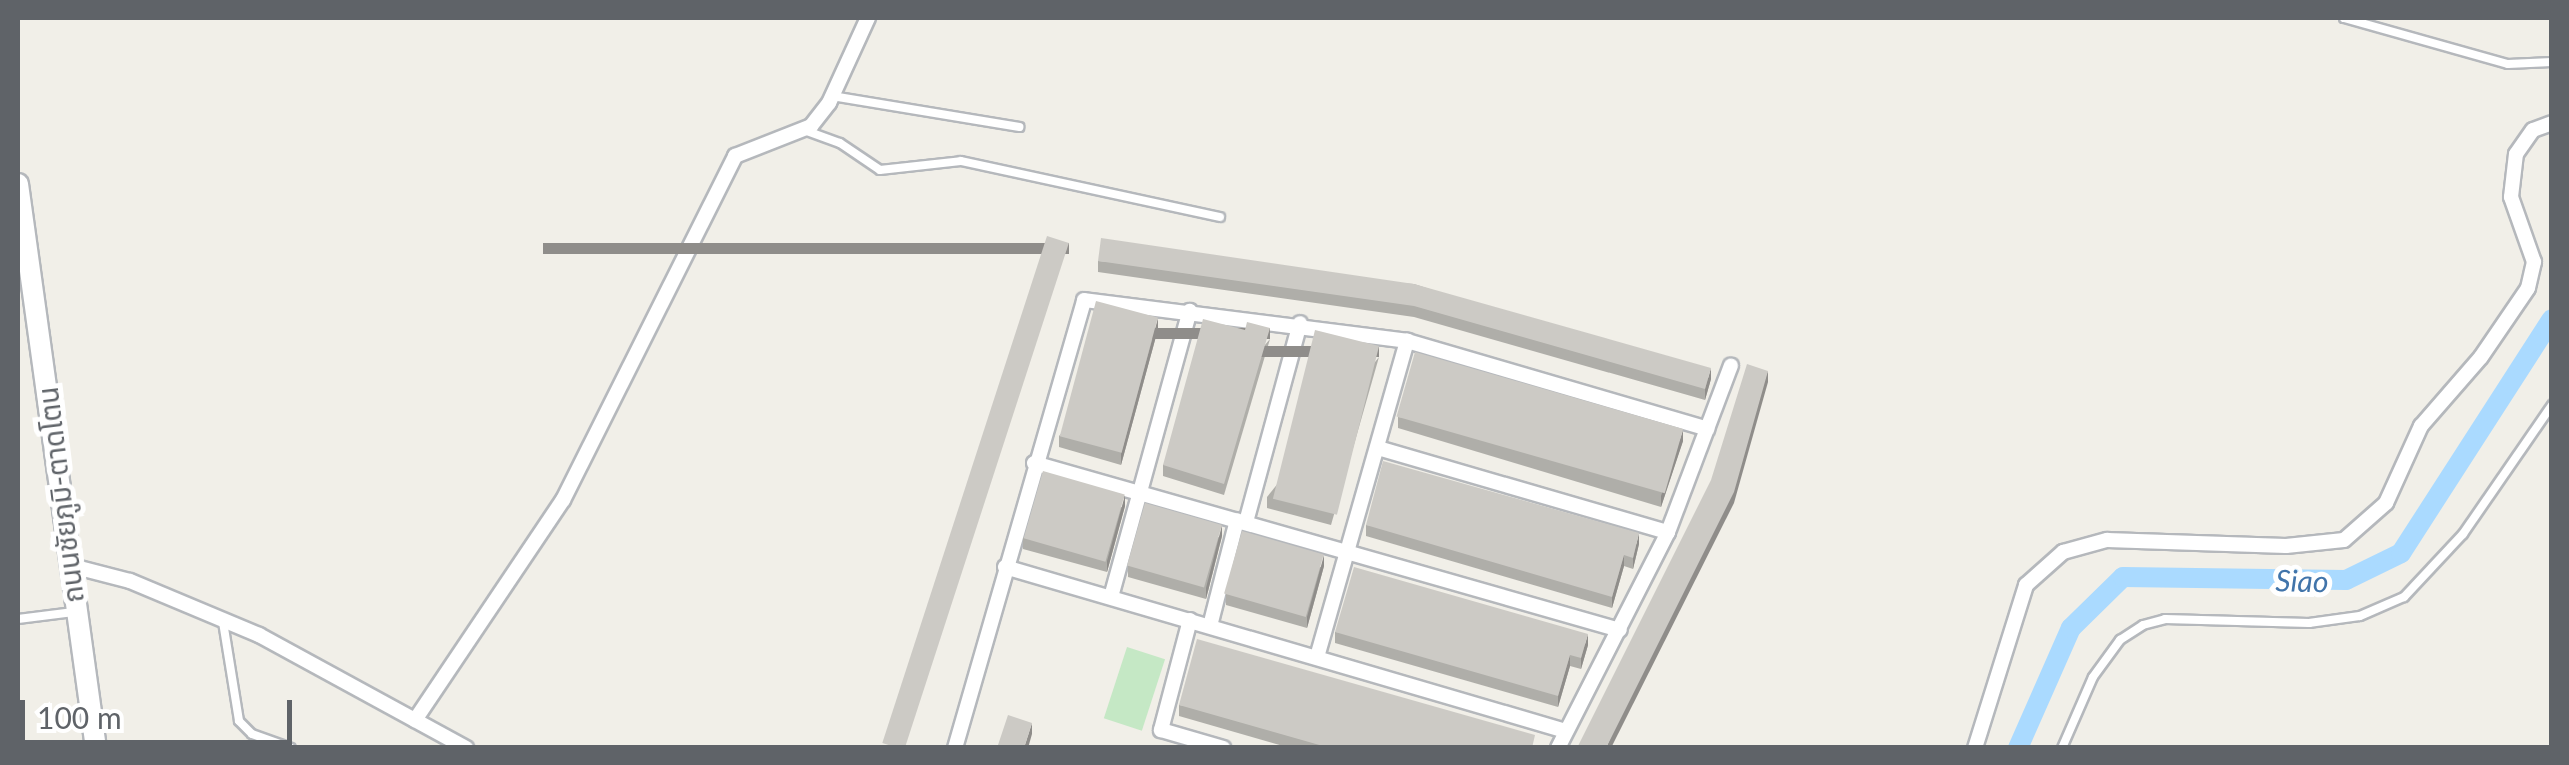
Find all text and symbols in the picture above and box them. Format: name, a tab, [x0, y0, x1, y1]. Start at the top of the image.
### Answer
street label: ถนนชัยภูมิ-ตาดโตน	[30, 385, 90, 605]
water label: Siao	[2275, 562, 2329, 598]
scale bar	[25, 680, 298, 742]
text: 100 m	[37, 699, 122, 735]

